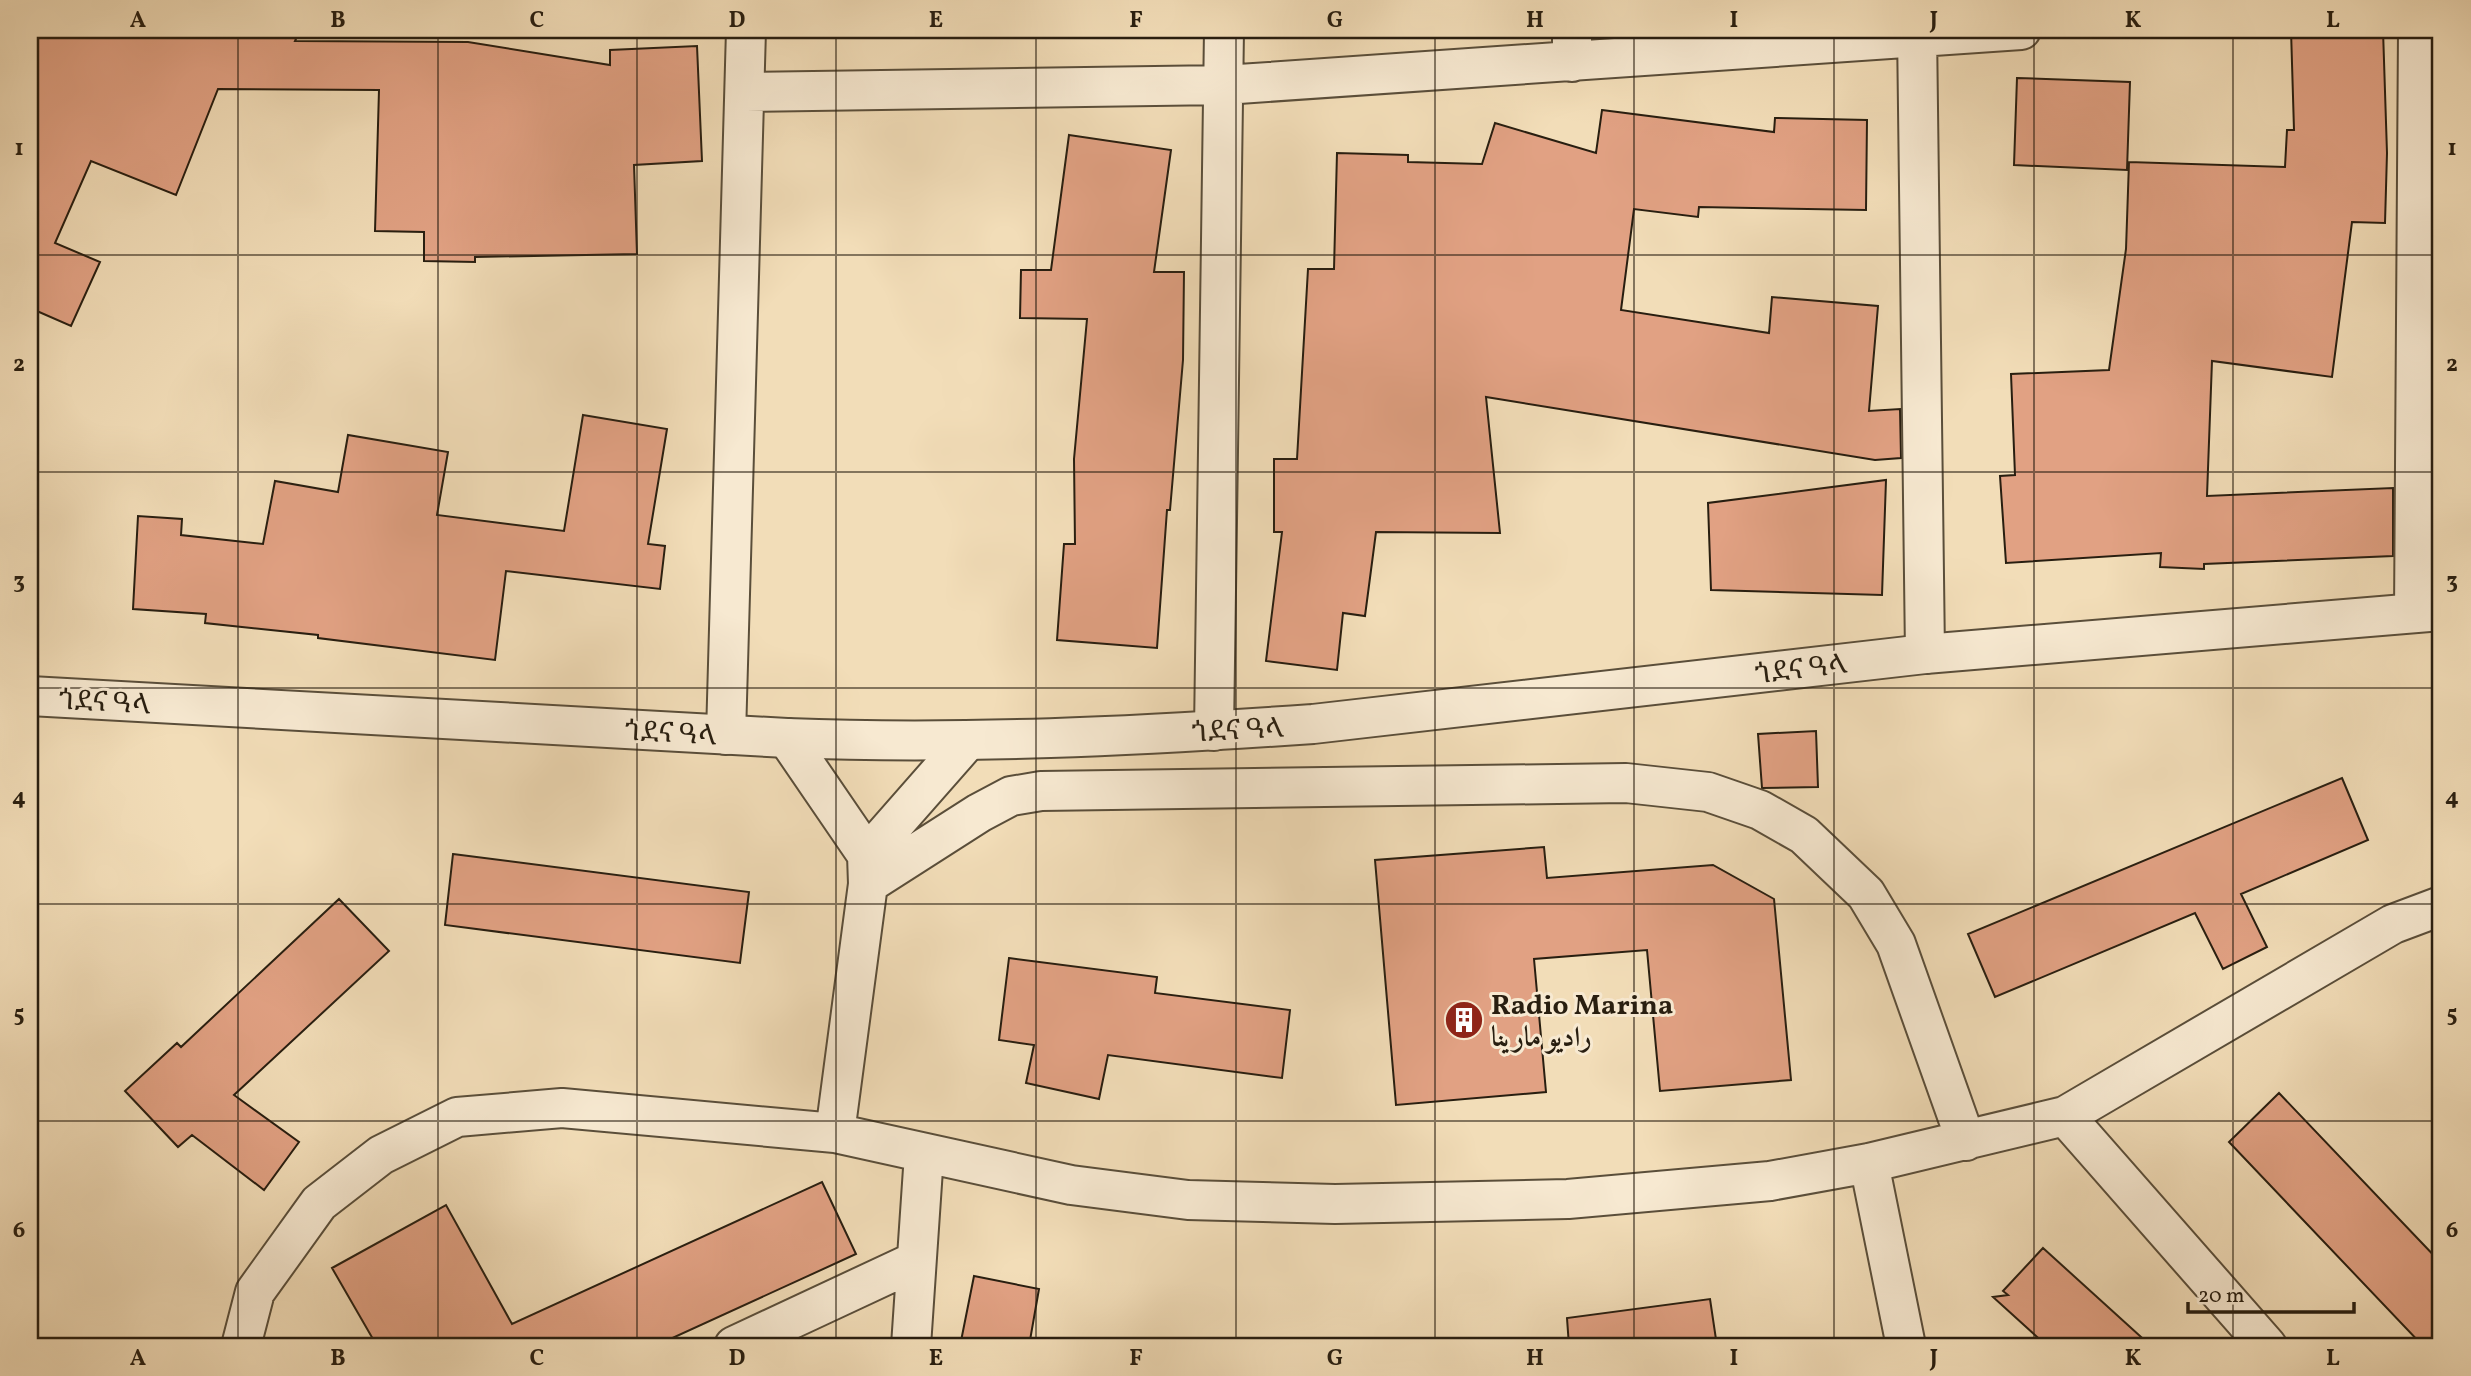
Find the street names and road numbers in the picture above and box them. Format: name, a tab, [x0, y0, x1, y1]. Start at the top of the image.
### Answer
street label: ጎደና ዓላ	[1753, 645, 1850, 695]
street label: ጎደና ዓላ	[58, 682, 152, 725]
street label: ጎደና ዓላ	[1191, 710, 1285, 753]
street label: ጎደና ዓላ	[624, 713, 718, 756]

